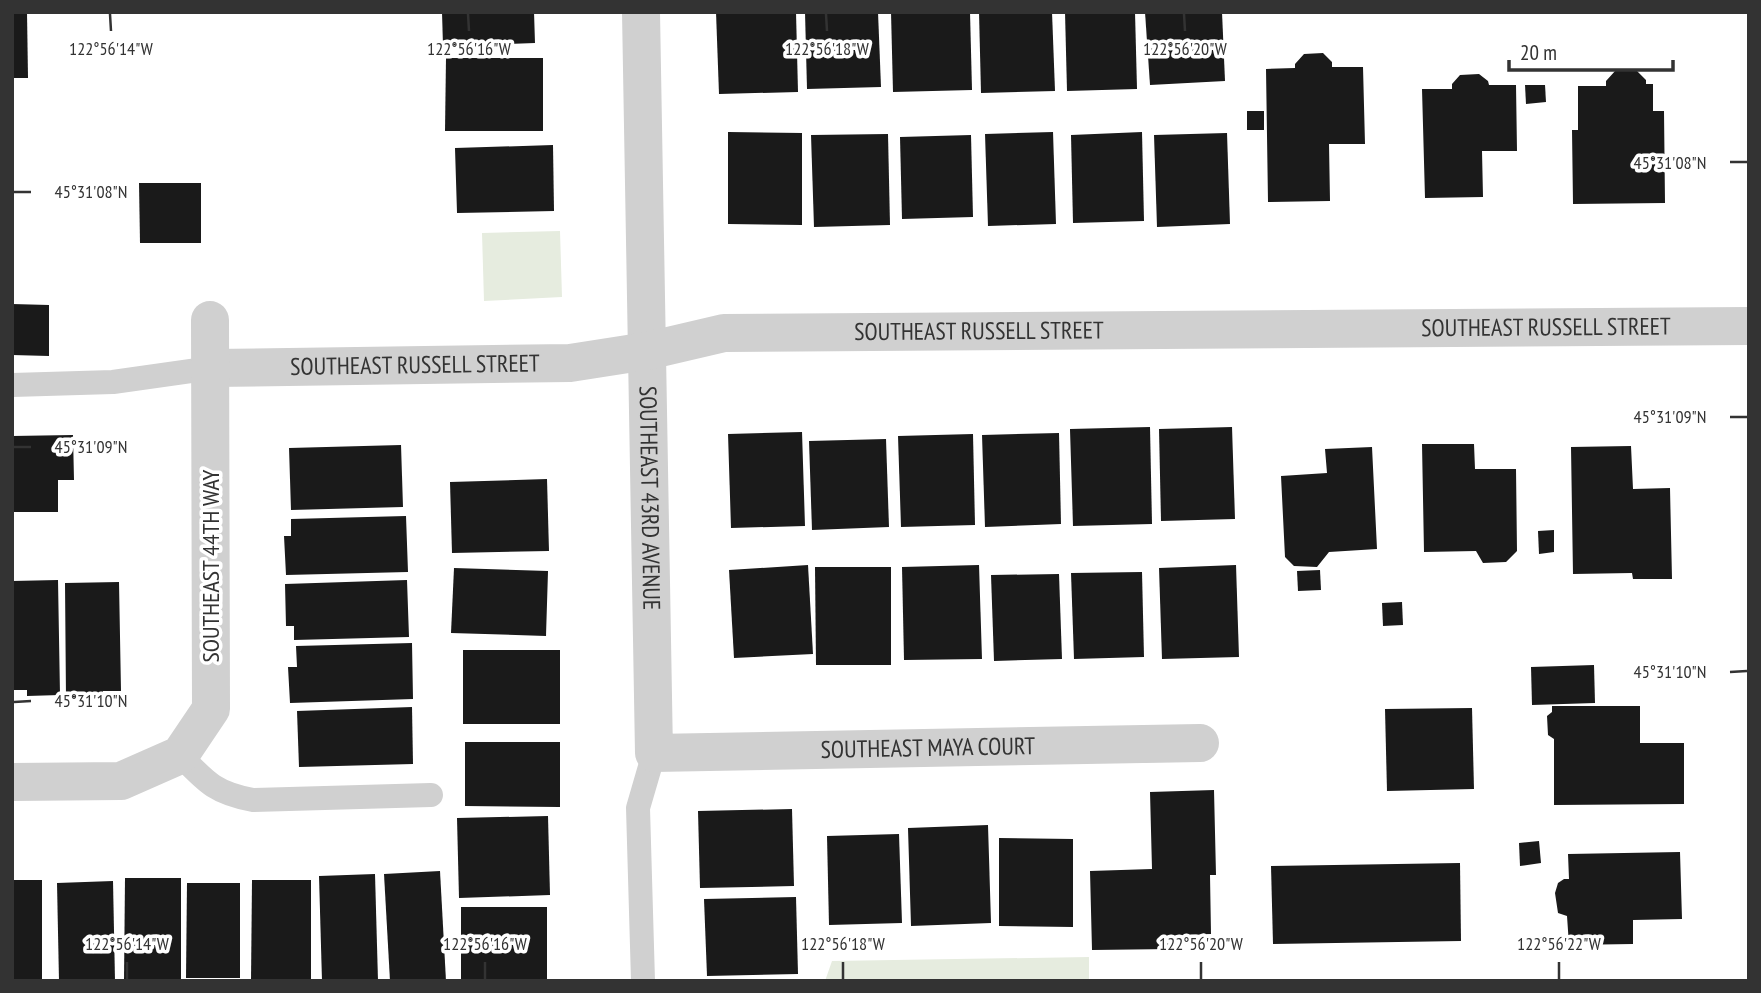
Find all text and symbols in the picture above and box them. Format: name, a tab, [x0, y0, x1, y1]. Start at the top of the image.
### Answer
scale bar	[1509, 28, 1674, 72]
text: 122°56'14"W	[69, 37, 153, 60]
text: 122°56'16"W	[427, 37, 511, 60]
text: 122°56'18"W	[785, 37, 869, 60]
text: 122°56'20"W	[1143, 37, 1227, 60]
text: 20 m	[1520, 39, 1557, 66]
text: 45°31'08"N	[1634, 151, 1706, 174]
text: 45°31'08"N	[55, 180, 127, 203]
street label: SOUTHEAST RUSSELL STREET	[1421, 311, 1671, 343]
street label: SOUTHEAST RUSSELL STREET	[854, 314, 1104, 347]
street label: SOUTHEAST RUSSELL STREET	[290, 347, 540, 382]
street label: SOUTHEAST 43RD AVENUE	[633, 385, 667, 610]
text: 45°31'09"N	[1634, 405, 1706, 428]
text: 45°31'09"N	[55, 435, 127, 458]
street label: SOUTHEAST 44TH WAY	[195, 470, 226, 662]
text: 45°31'10"N	[1634, 660, 1706, 683]
text: 45°31'10"N	[55, 689, 127, 712]
street label: SOUTHEAST MAYA COURT	[820, 730, 1036, 765]
text: 122°56'14"W	[85, 932, 169, 955]
text: 122°56'16"W	[443, 932, 527, 955]
text: 122°56'18"W	[801, 932, 885, 955]
text: 122°56'20"W	[1159, 932, 1243, 955]
text: 122°56'22"W	[1517, 932, 1601, 955]

